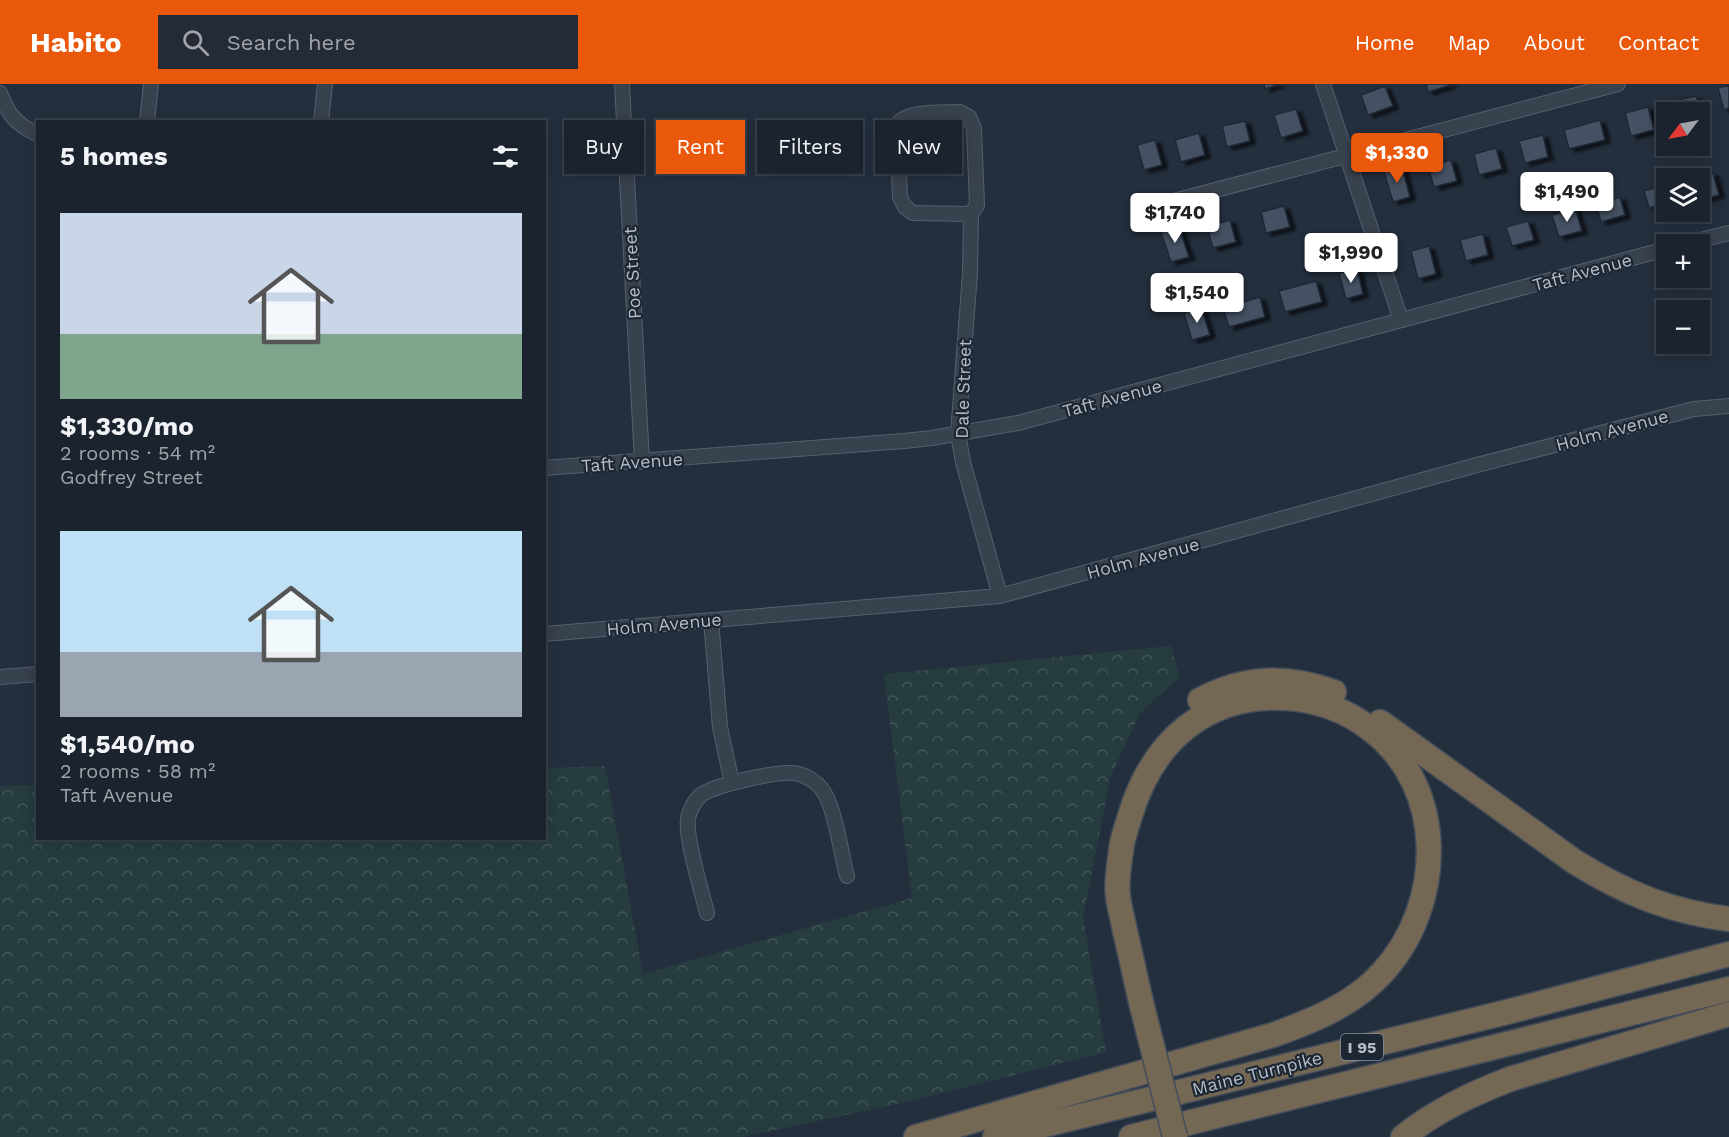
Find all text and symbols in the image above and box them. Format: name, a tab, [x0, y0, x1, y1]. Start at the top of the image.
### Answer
search box	[158, 15, 578, 69]
text: Habito	[30, 26, 122, 59]
icon: search	[179, 26, 212, 59]
text: Search here	[227, 30, 356, 55]
text: Home	[1355, 30, 1415, 55]
text: Map	[1448, 30, 1491, 55]
text: About	[1524, 30, 1585, 55]
text: Contact	[1618, 30, 1699, 55]
north arrow	[1656, 102, 1710, 156]
map controls	[1656, 102, 1710, 354]
chip: Buy	[564, 120, 644, 174]
chip: Rent	[656, 120, 745, 174]
chip: Filters	[757, 120, 863, 174]
chip: New	[875, 120, 962, 174]
pin: $1,330	[1348, 133, 1446, 184]
icon: filters	[489, 140, 522, 173]
text: $1,330	[1365, 140, 1429, 164]
text: 5 homes	[60, 141, 168, 171]
button: layers	[1656, 168, 1710, 222]
pin: $1,490	[1518, 172, 1616, 223]
text: $1,490	[1534, 179, 1600, 203]
pin: $1,740	[1126, 193, 1224, 244]
text: $1,740	[1144, 200, 1206, 224]
street label: Poe Street	[619, 226, 645, 320]
pin: $1,990	[1302, 233, 1400, 284]
button: +	[1656, 234, 1710, 288]
text: $1,990	[1319, 240, 1383, 264]
street label: Taft Avenue	[1530, 249, 1634, 295]
icon: home	[237, 252, 345, 360]
pin: $1,540	[1148, 273, 1246, 324]
text: $1,540	[1165, 280, 1229, 304]
button: −	[1656, 300, 1710, 354]
street label: Dale Street	[951, 339, 975, 439]
street label: Taft Avenue	[1060, 375, 1164, 421]
street label: Holm Avenue	[1553, 405, 1671, 455]
text: $1,330/mo	[60, 411, 194, 441]
text: 2 rooms · 54 m²	[60, 441, 215, 465]
street label: Taft Avenue	[580, 448, 684, 476]
text: Godfrey Street	[60, 465, 203, 489]
street label: Holm Avenue	[1084, 533, 1202, 583]
icon: home	[237, 570, 345, 678]
street label: Holm Avenue	[605, 609, 723, 639]
text: $1,540/mo	[60, 729, 195, 759]
text: 2 rooms · 58 m²	[60, 759, 215, 783]
text: Taft Avenue	[60, 783, 173, 807]
road number: I 95	[1341, 1034, 1383, 1060]
street label: Maine Turnpike	[1190, 1047, 1324, 1099]

